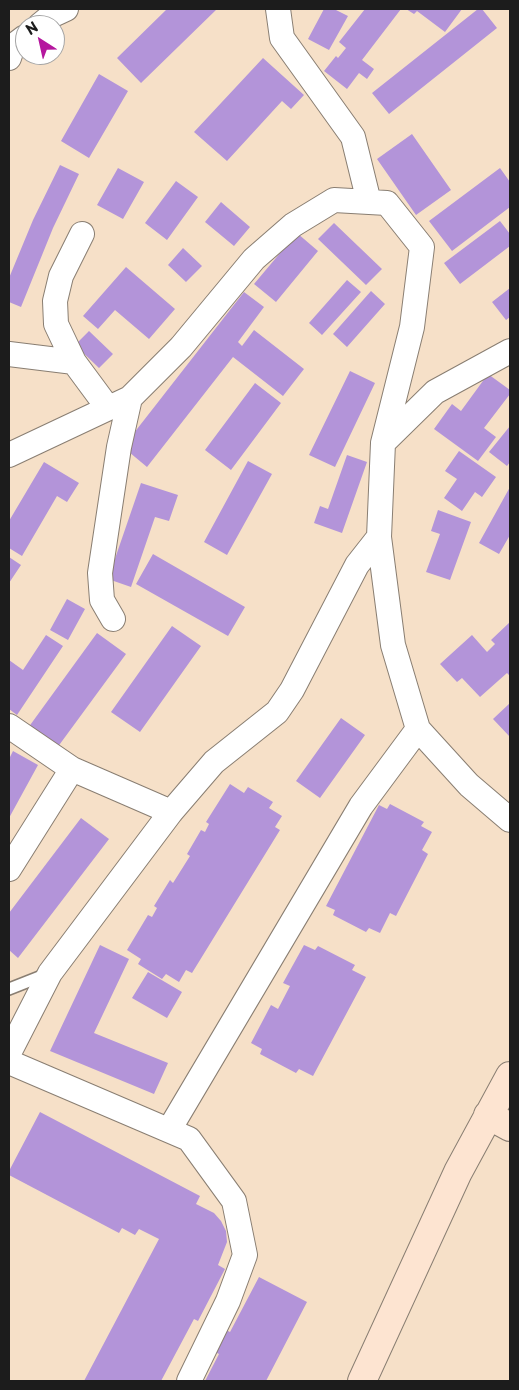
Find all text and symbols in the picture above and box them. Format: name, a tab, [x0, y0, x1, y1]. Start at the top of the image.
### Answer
north arrow	[15, 15, 65, 65]
text: N	[21, 16, 42, 40]

